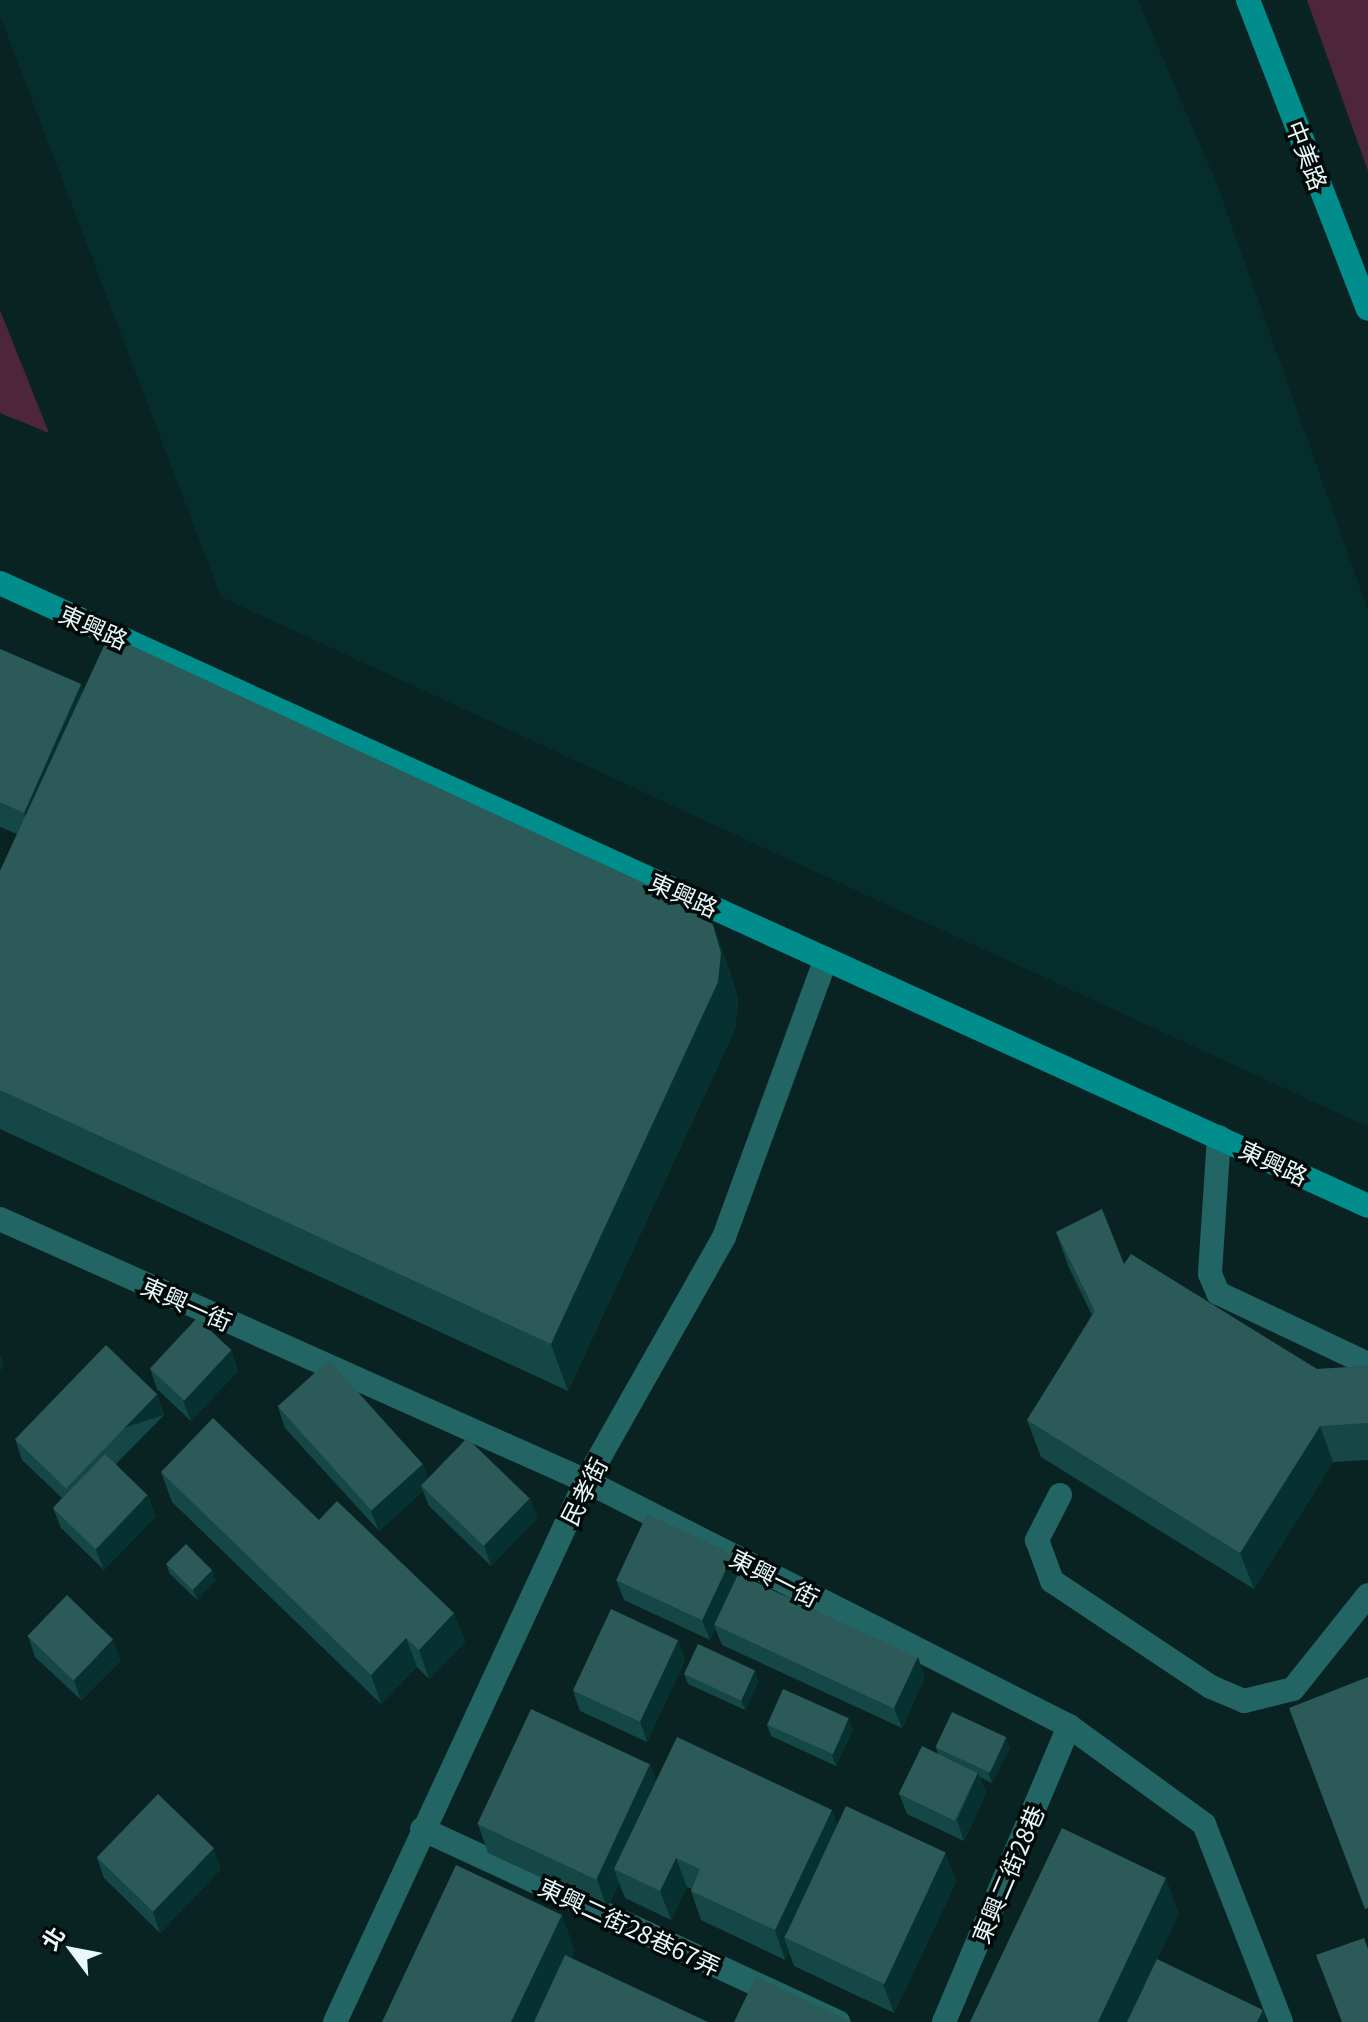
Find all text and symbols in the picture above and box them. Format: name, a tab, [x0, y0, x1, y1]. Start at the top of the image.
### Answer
street label: 中美路	[1282, 116, 1334, 194]
street label: 東興路	[55, 598, 133, 654]
street label: 東興路	[645, 866, 723, 922]
street label: 東興路	[1235, 1134, 1313, 1190]
street label: 東興一街	[137, 1270, 237, 1336]
street label: 民孝街	[554, 1452, 612, 1530]
street label: 東興一街	[726, 1542, 824, 1612]
street label: 東興二街28巷	[965, 1801, 1049, 1947]
street label: 東興二街28巷67弄	[535, 1871, 725, 1981]
north arrow	[32, 1910, 112, 1990]
text: 北	[32, 1919, 71, 1955]

